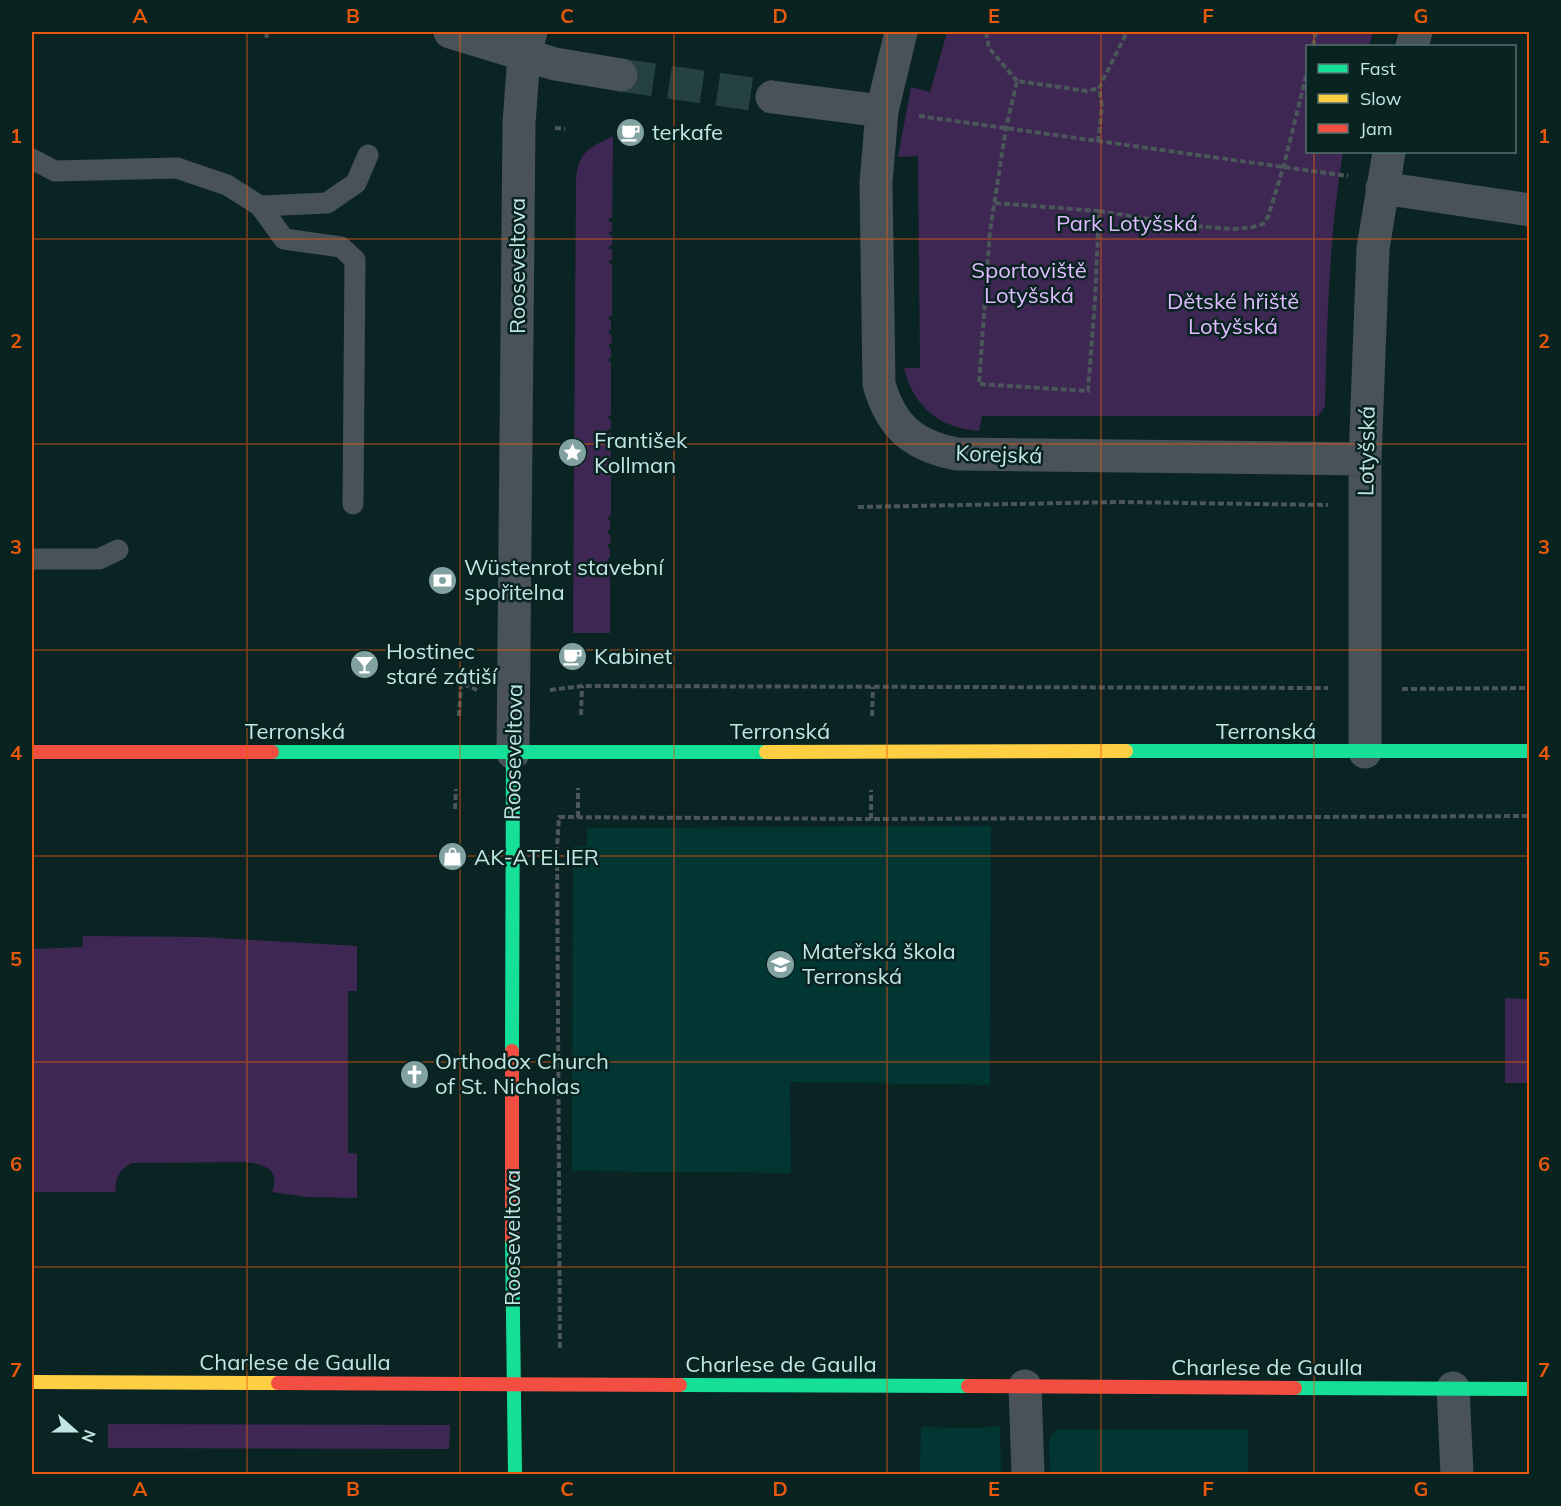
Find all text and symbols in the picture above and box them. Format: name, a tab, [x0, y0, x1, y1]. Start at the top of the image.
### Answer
text: A	[133, 3, 148, 28]
text: B	[346, 3, 360, 28]
text: C	[560, 3, 574, 28]
text: D	[772, 3, 788, 28]
text: E	[988, 3, 1000, 28]
text: F	[1202, 3, 1214, 28]
text: G	[1414, 3, 1428, 28]
legend	[1306, 45, 1516, 153]
text: Fast	[1360, 57, 1396, 80]
text: Slow	[1360, 87, 1402, 110]
cafe icon: terkafe	[615, 116, 647, 148]
text: Jam	[1360, 117, 1393, 140]
place label: terkafe	[652, 118, 723, 146]
text: 1	[10, 123, 22, 148]
text: 1	[1538, 123, 1550, 148]
street label: Rooseveltova	[503, 198, 531, 334]
park label: Park Lotyšská	[1056, 209, 1198, 237]
park label: Sportoviště Lotyšská	[971, 256, 1087, 309]
park label: Dětské hřiště Lotyšská	[1167, 287, 1299, 340]
text: 2	[10, 328, 22, 353]
text: 2	[1538, 328, 1550, 353]
street label: Lotyšská	[1351, 406, 1381, 496]
place label: František Kollman	[594, 426, 688, 479]
place icon: František Kollman	[557, 437, 589, 469]
street label: Korejská	[955, 438, 1043, 470]
text: 3	[10, 534, 22, 559]
text: 3	[1538, 534, 1550, 559]
place label: Wüstenrot stavební spořitelna	[464, 553, 665, 606]
bank icon: Wüstenrot stavební spořitelna	[427, 564, 459, 596]
place label: Hostinec staré zátiší	[386, 637, 499, 690]
cafe icon: Kabinet	[557, 640, 589, 672]
place label: Kabinet	[594, 642, 672, 670]
bar icon: Hostinec staré zátiší	[349, 648, 381, 680]
street label: Rooseveltova	[498, 684, 528, 820]
street label: Terronská	[245, 717, 345, 745]
street label: Terronská	[730, 717, 830, 745]
street label: Terronská	[1216, 717, 1316, 745]
text: 4	[10, 740, 22, 765]
text: 4	[1538, 740, 1550, 765]
shop icon: AK-ATELIER	[437, 841, 469, 873]
place label: AK-ATELIER	[474, 843, 599, 871]
place label: Mateřská škola Terronská	[802, 937, 956, 990]
text: 5	[10, 946, 22, 971]
text: 5	[1538, 946, 1550, 971]
school or university icon: Mateřská škola Terronská	[765, 948, 797, 980]
place label: Orthodox Church of St. Nicholas	[435, 1047, 609, 1100]
church icon: Orthodox Church of St. Nicholas	[398, 1058, 430, 1090]
text: 6	[10, 1151, 22, 1176]
text: 6	[1538, 1151, 1550, 1176]
street label: Rooseveltova	[498, 1170, 526, 1306]
street label: Charlese de Gaulla	[199, 1348, 391, 1376]
street label: Charlese de Gaulla	[685, 1350, 877, 1378]
street label: Charlese de Gaulla	[1171, 1353, 1363, 1381]
text: 7	[10, 1357, 22, 1382]
text: 7	[1538, 1357, 1550, 1382]
north arrow	[45, 1401, 105, 1461]
text: N	[78, 1427, 101, 1446]
text: A	[133, 1476, 148, 1501]
text: B	[346, 1476, 360, 1501]
text: C	[560, 1476, 574, 1501]
text: D	[772, 1476, 788, 1501]
text: E	[988, 1476, 1000, 1501]
text: F	[1202, 1476, 1214, 1501]
text: G	[1414, 1476, 1428, 1501]

